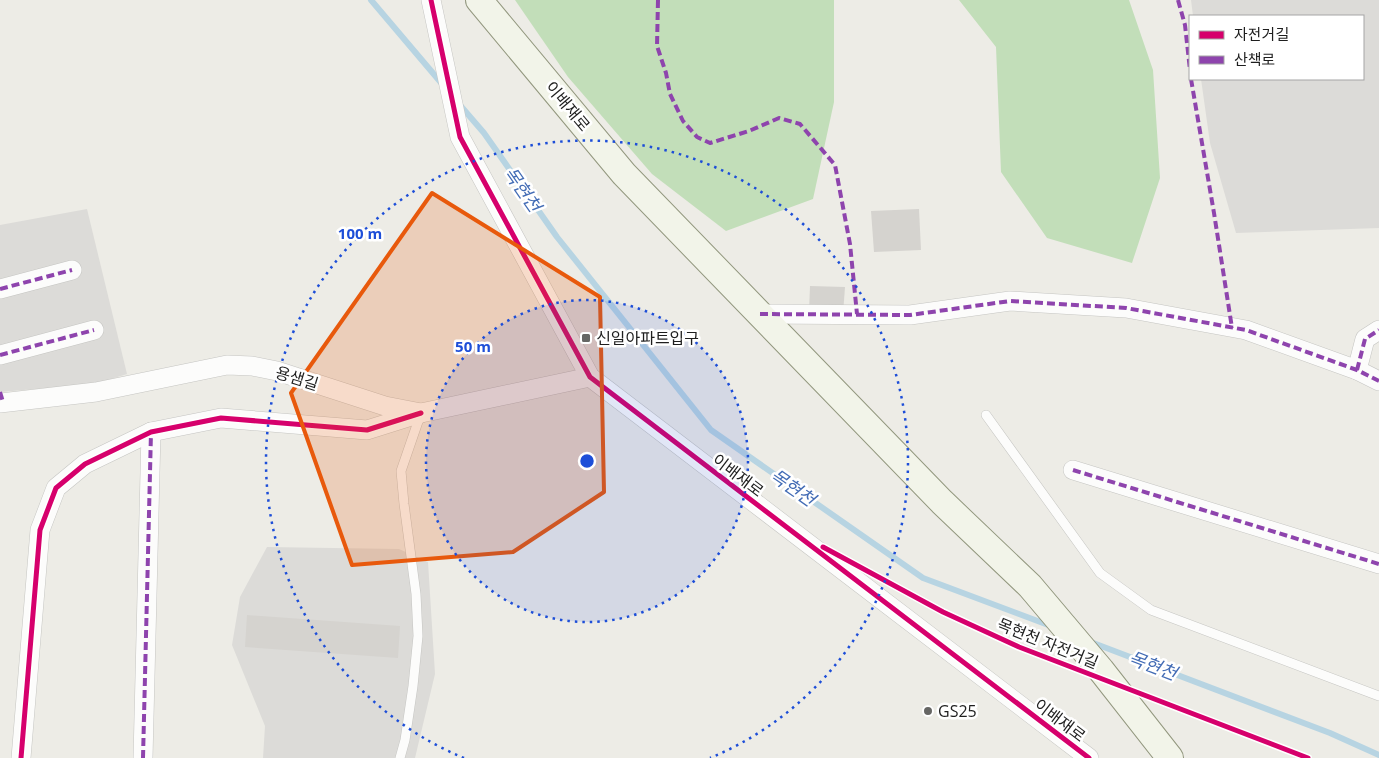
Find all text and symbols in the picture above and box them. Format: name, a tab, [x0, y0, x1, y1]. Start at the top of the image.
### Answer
legend	[1189, 15, 1364, 80]
text: 자전거길	[1234, 24, 1289, 44]
text: 산책로	[1234, 49, 1275, 69]
street label: 이배재로	[541, 76, 596, 136]
water label: 목현천	[499, 162, 548, 218]
text: 100 m	[338, 223, 382, 243]
place label: 신일아파트입구	[596, 327, 699, 349]
marker: 신일아파트입구	[580, 332, 592, 344]
text: 50 m	[455, 336, 491, 356]
street label: 용샘길	[273, 361, 321, 395]
street label: 이배재로	[708, 448, 768, 502]
centre of rings	[578, 452, 596, 470]
water label: 목현천	[766, 463, 822, 512]
street label: 목현천 자전거길	[994, 613, 1102, 673]
water label: 목현천	[1126, 645, 1183, 686]
street label: 이배재로	[1030, 693, 1090, 747]
place label: GS25	[938, 700, 977, 722]
marker: GS25	[922, 705, 934, 717]

